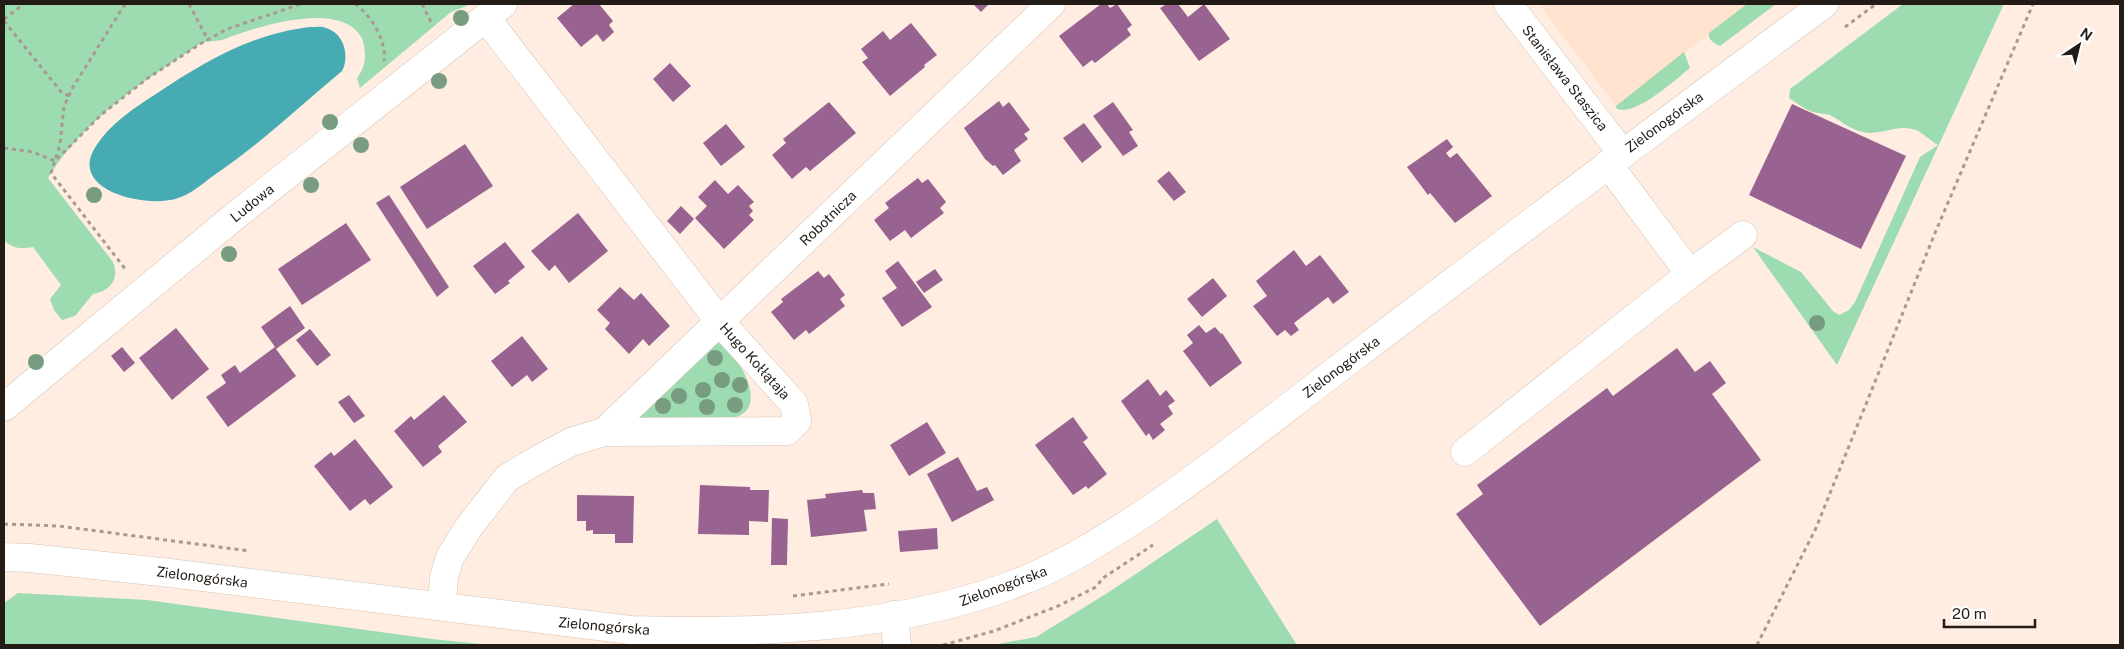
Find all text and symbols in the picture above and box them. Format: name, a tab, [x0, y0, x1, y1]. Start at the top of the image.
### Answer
north arrow	[2054, 20, 2104, 70]
street label: Stanisława Staszica	[1519, 22, 1611, 134]
text: N	[2077, 25, 2096, 44]
street label: Zielonogórska	[1622, 88, 1706, 156]
street label: Ludowa	[227, 181, 277, 225]
street label: Robotnicza	[797, 187, 859, 249]
street label: Hugo Kołłątaja	[717, 320, 793, 402]
street label: Zielonogórska	[1299, 333, 1383, 401]
street label: Zielonogórska	[155, 563, 249, 591]
street label: Zielonogórska	[957, 563, 1049, 609]
scale bar	[1944, 596, 2035, 628]
text: 20 m	[1952, 605, 1987, 622]
street label: Zielonogórska	[557, 614, 651, 638]

